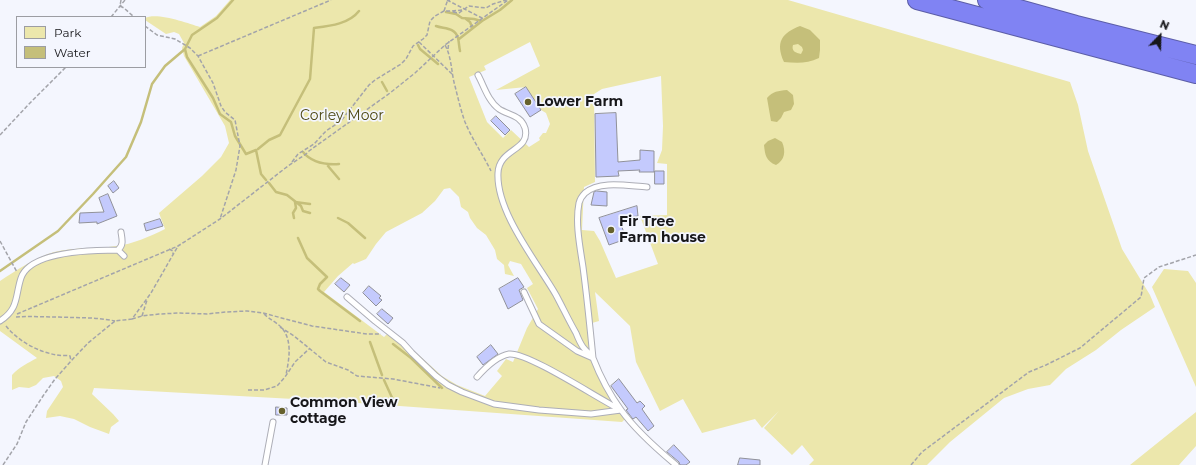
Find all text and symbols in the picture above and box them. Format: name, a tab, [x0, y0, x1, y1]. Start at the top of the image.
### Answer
legend	[16, 16, 146, 68]
north arrow	[1140, 16, 1180, 56]
text: N	[1158, 17, 1172, 33]
text: Park	[54, 25, 81, 40]
text: Water	[54, 45, 90, 60]
place label: Lower Farm	[536, 94, 623, 110]
marker: Lower Farm	[523, 97, 533, 107]
park label: Corley Moor	[300, 108, 384, 124]
place label: Fir Tree Farm house	[619, 214, 706, 246]
marker: Fir Tree Farm house	[606, 225, 616, 235]
place label: Common View cottage	[290, 395, 398, 428]
marker: Common View cottage	[277, 406, 287, 416]

